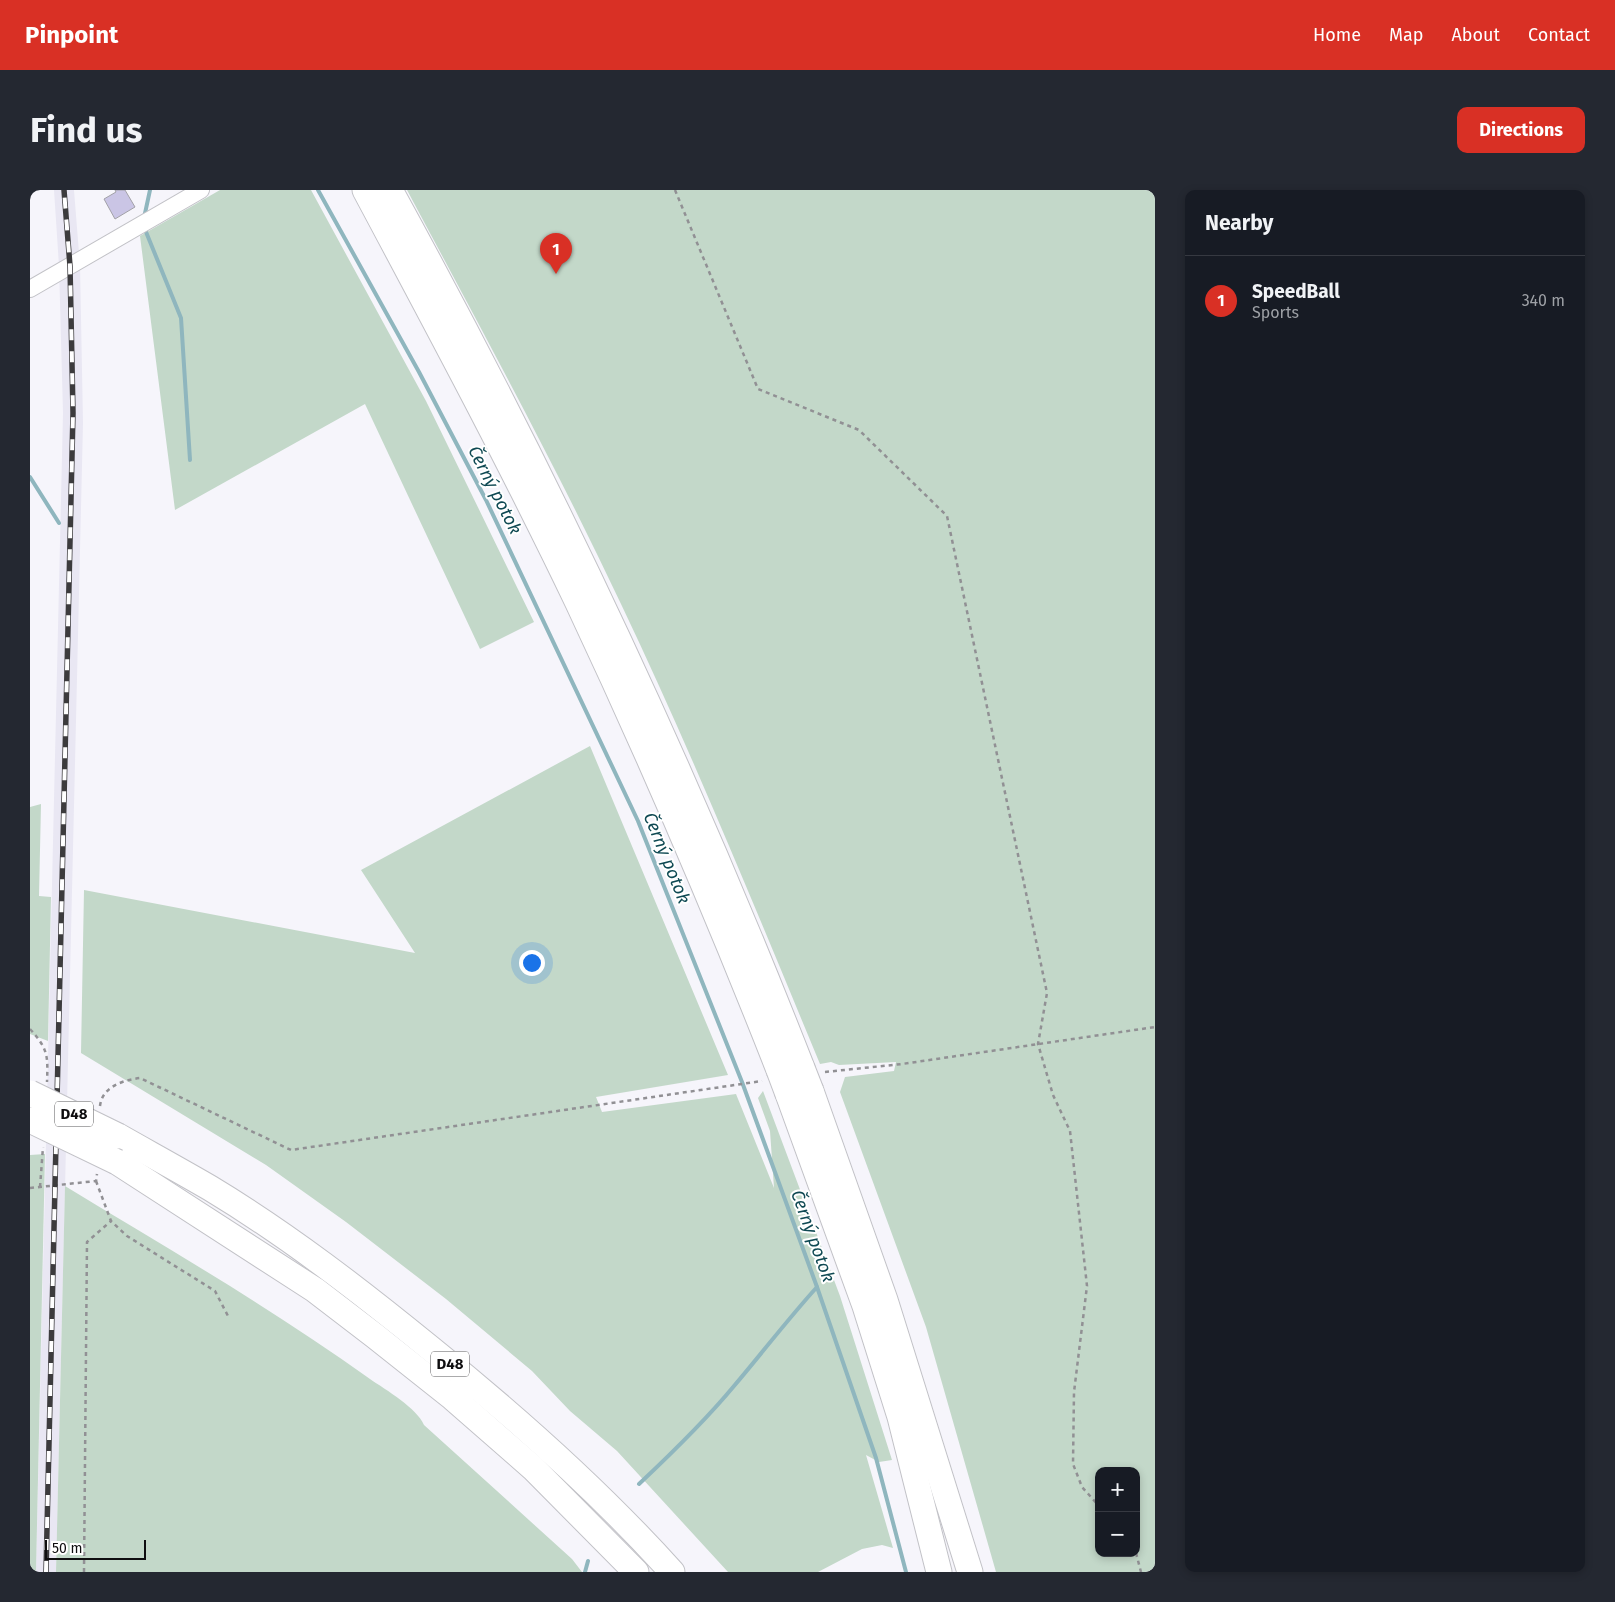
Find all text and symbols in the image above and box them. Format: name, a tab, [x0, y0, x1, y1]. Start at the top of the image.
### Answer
text: Pinpoint	[25, 21, 118, 49]
text: Home	[1313, 24, 1361, 46]
text: Map	[1389, 24, 1423, 46]
text: About	[1451, 24, 1500, 46]
text: Contact	[1528, 24, 1590, 46]
button: Directions	[1457, 107, 1585, 153]
text: Find us	[30, 109, 142, 151]
text: Nearby	[1205, 210, 1273, 236]
pin: 1	[540, 233, 572, 274]
text: SpeedBall	[1252, 280, 1340, 303]
text: 1	[1217, 291, 1225, 310]
text: 340 m	[1522, 291, 1565, 310]
text: Sports	[1252, 303, 1299, 322]
water label: Černý potok	[463, 442, 527, 538]
water label: Černý potok	[639, 809, 695, 907]
your location	[519, 950, 545, 976]
road number: D48	[55, 1102, 93, 1126]
water label: Černý potok	[786, 1187, 840, 1285]
road number: D48	[431, 1352, 469, 1376]
map controls	[1095, 1467, 1140, 1557]
button: +	[1095, 1467, 1140, 1512]
button: −	[1095, 1512, 1140, 1557]
scale bar	[45, 1537, 146, 1560]
text: 50 m	[52, 1540, 83, 1557]

